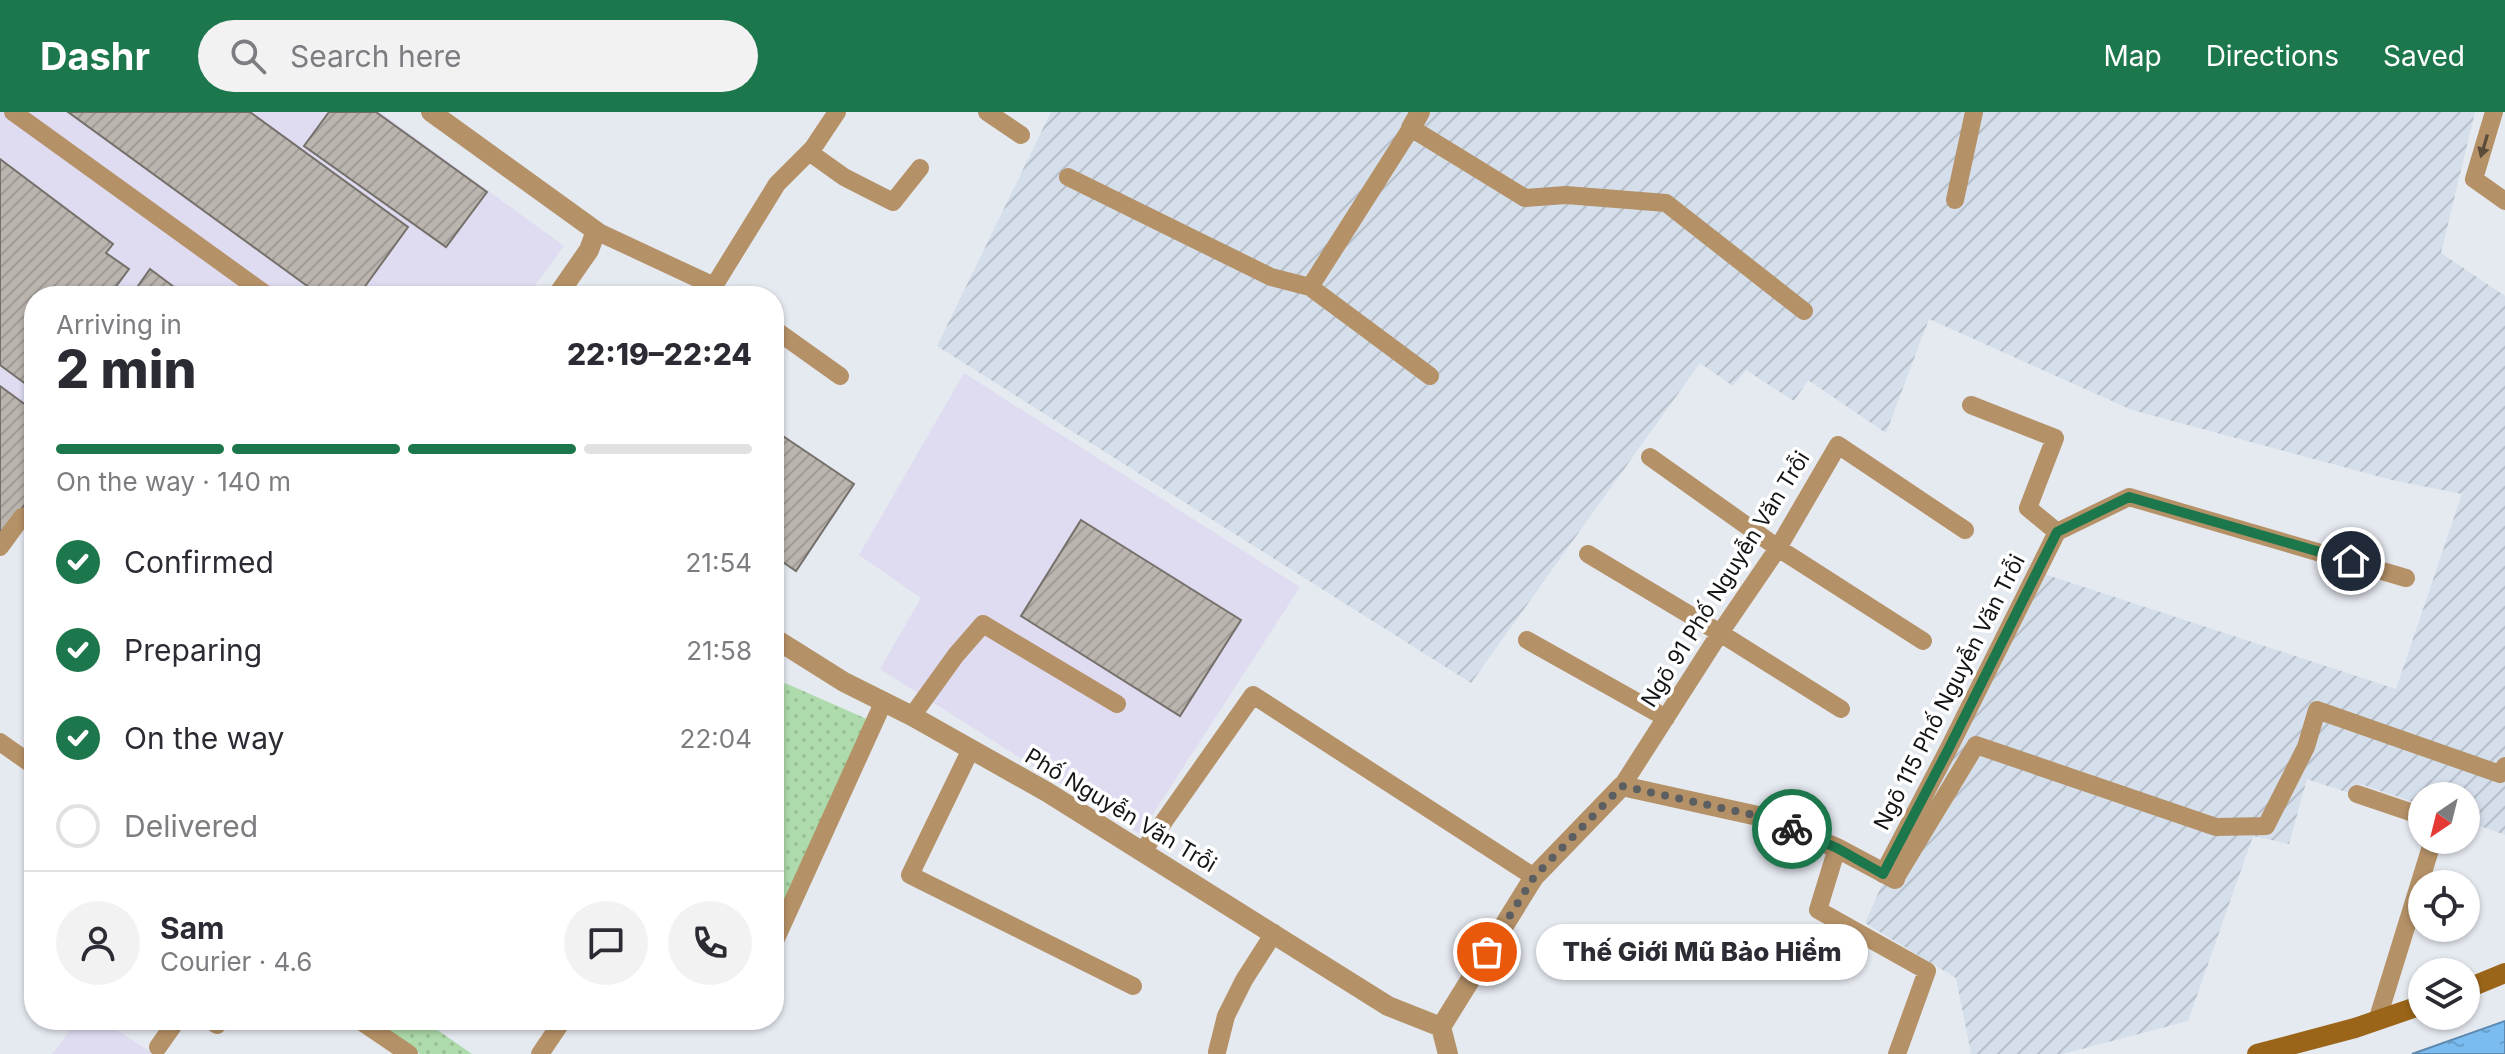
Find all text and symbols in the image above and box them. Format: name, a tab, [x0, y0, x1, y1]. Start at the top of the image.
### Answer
search box	[198, 20, 758, 92]
text: Dashr	[40, 33, 150, 79]
icon: search	[226, 34, 270, 78]
text: Search here	[290, 38, 461, 74]
text: Map	[2103, 39, 2162, 73]
text: Directions	[2206, 39, 2339, 73]
text: Saved	[2383, 39, 2465, 73]
one-way arrow	[2477, 134, 2490, 158]
text: Arriving in	[56, 309, 182, 340]
text: 22:19–22:24	[567, 336, 752, 372]
text: 2 min	[56, 338, 197, 401]
street label: Ngõ 91 Phố Nguyễn Văn Trỗi	[1635, 446, 1815, 712]
text: On the way · 140 m	[56, 466, 291, 497]
pin	[2317, 527, 2385, 595]
icon: home	[2329, 539, 2373, 583]
icon: check	[56, 540, 100, 584]
text: Confirmed	[124, 544, 274, 580]
text: 21:54	[685, 547, 752, 578]
street label: Ngõ 115 Phố Nguyễn Văn Trỗi	[1868, 550, 2030, 834]
icon: check	[56, 628, 100, 672]
text: Preparing	[124, 632, 262, 668]
text: 21:58	[686, 635, 752, 666]
icon: check	[56, 716, 100, 760]
text: On the way	[124, 720, 284, 756]
text: 22:04	[680, 723, 752, 754]
street label: Phố Nguyễn Văn Trỗi	[1021, 743, 1221, 877]
north arrow	[2408, 782, 2480, 854]
map controls	[2408, 782, 2480, 1030]
courier	[1752, 789, 1832, 869]
icon: bike	[1770, 807, 1814, 851]
text: Delivered	[124, 808, 258, 844]
button: locate	[2408, 870, 2480, 942]
button: person	[56, 901, 140, 985]
button: chat	[564, 901, 648, 985]
button: phone	[668, 901, 752, 985]
text: Sam	[160, 910, 224, 946]
pin	[1453, 918, 1521, 986]
callout: Thế Giới Mũ Bảo Hiểm	[1535, 924, 1867, 980]
icon: bag	[1465, 930, 1509, 974]
text: Thế Giới Mũ Bảo Hiểm	[1562, 936, 1842, 967]
text: Courier · 4.6	[160, 946, 312, 977]
button: layers	[2408, 958, 2480, 1030]

